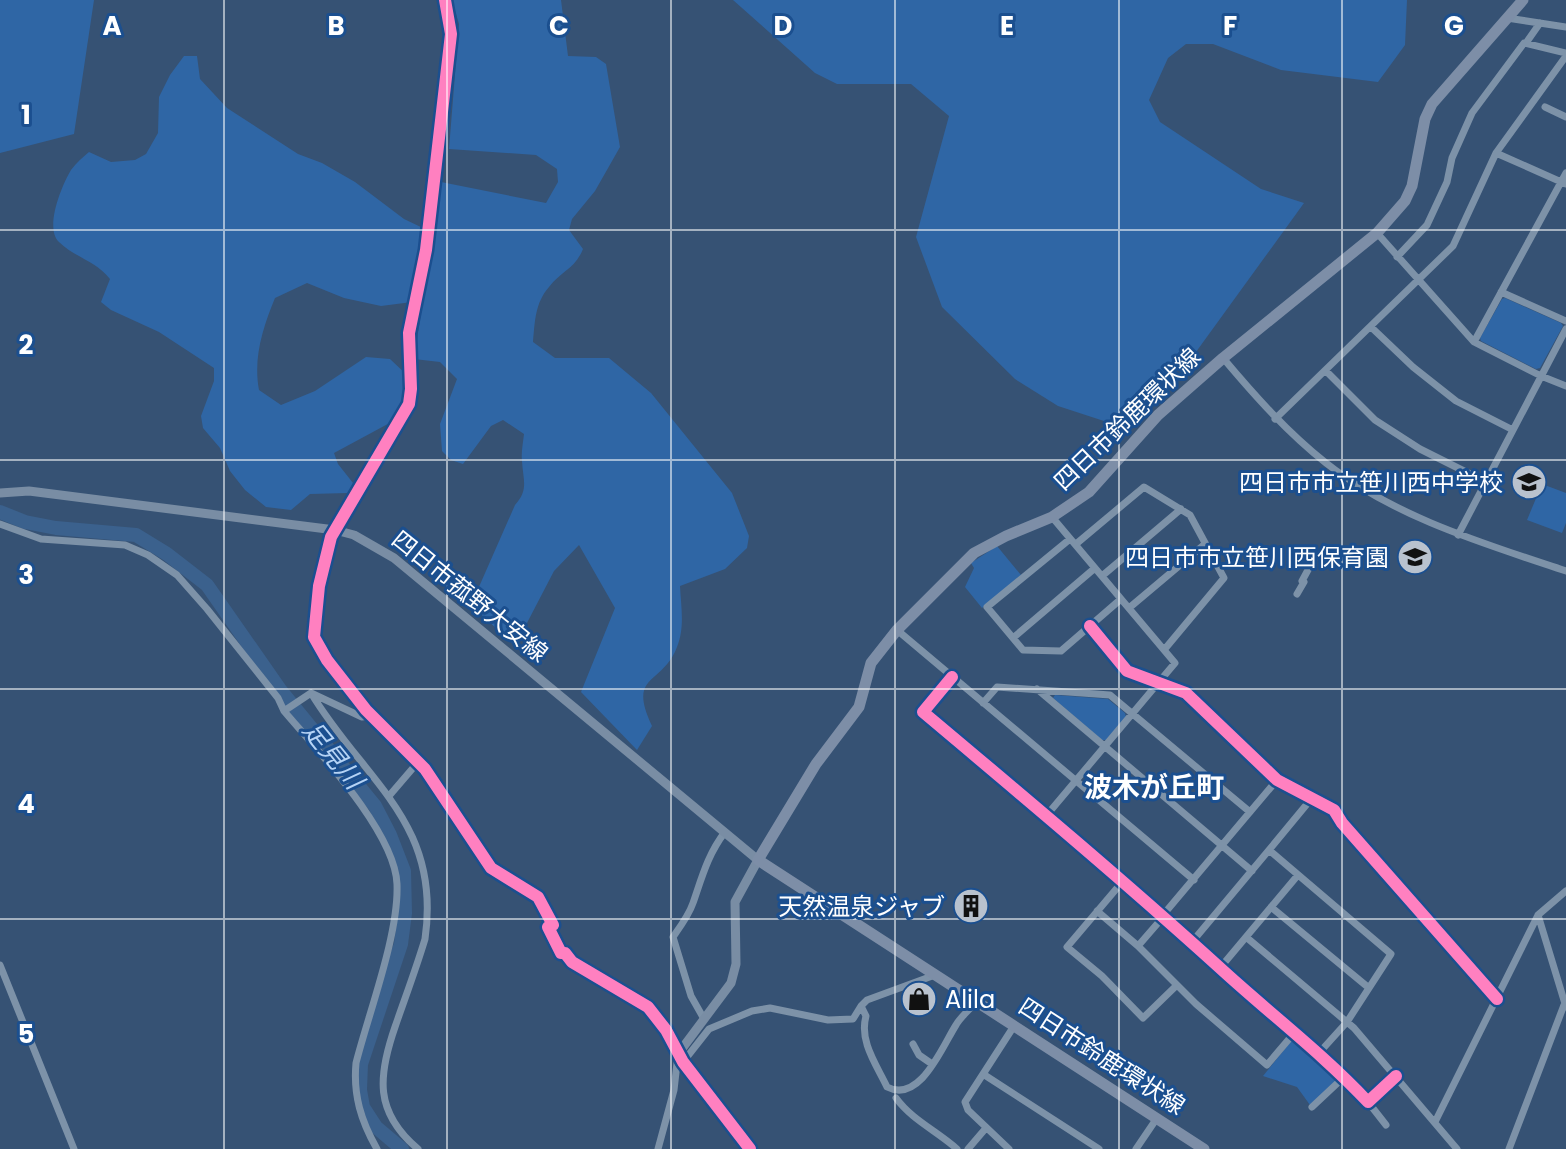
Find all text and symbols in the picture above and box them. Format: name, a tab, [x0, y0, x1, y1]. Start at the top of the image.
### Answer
text: A	[102, 8, 122, 44]
text: B	[327, 8, 345, 44]
text: C	[549, 8, 569, 44]
text: D	[774, 8, 793, 44]
text: E	[1000, 8, 1014, 44]
text: F	[1223, 8, 1237, 44]
text: G	[1444, 8, 1464, 44]
text: 1	[21, 97, 31, 133]
text: 2	[19, 327, 34, 363]
street label: 四日市鈴鹿環状線	[1046, 340, 1208, 498]
school or university icon: 四日市市立笹川西中学校	[1510, 463, 1548, 501]
place label: 四日市市立笹川西中学校	[1239, 466, 1503, 499]
street label: 四日市菰野大安線	[385, 523, 555, 669]
school or university icon: 四日市市立笹川西保育園	[1396, 538, 1434, 576]
place label: 四日市市立笹川西保育園	[1125, 541, 1389, 574]
text: 3	[18, 557, 34, 593]
water label: 足見川	[294, 713, 373, 799]
district label: 波木が丘町	[1084, 768, 1224, 807]
text: 4	[17, 786, 35, 822]
building icon: 天然温泉ジャブ	[952, 887, 990, 925]
place label: 天然温泉ジャブ	[778, 890, 945, 923]
shop icon: Alila	[900, 980, 938, 1018]
place label: Alila	[945, 983, 995, 1016]
street label: 四日市鈴鹿環状線	[1013, 990, 1191, 1122]
text: 5	[18, 1016, 34, 1052]

